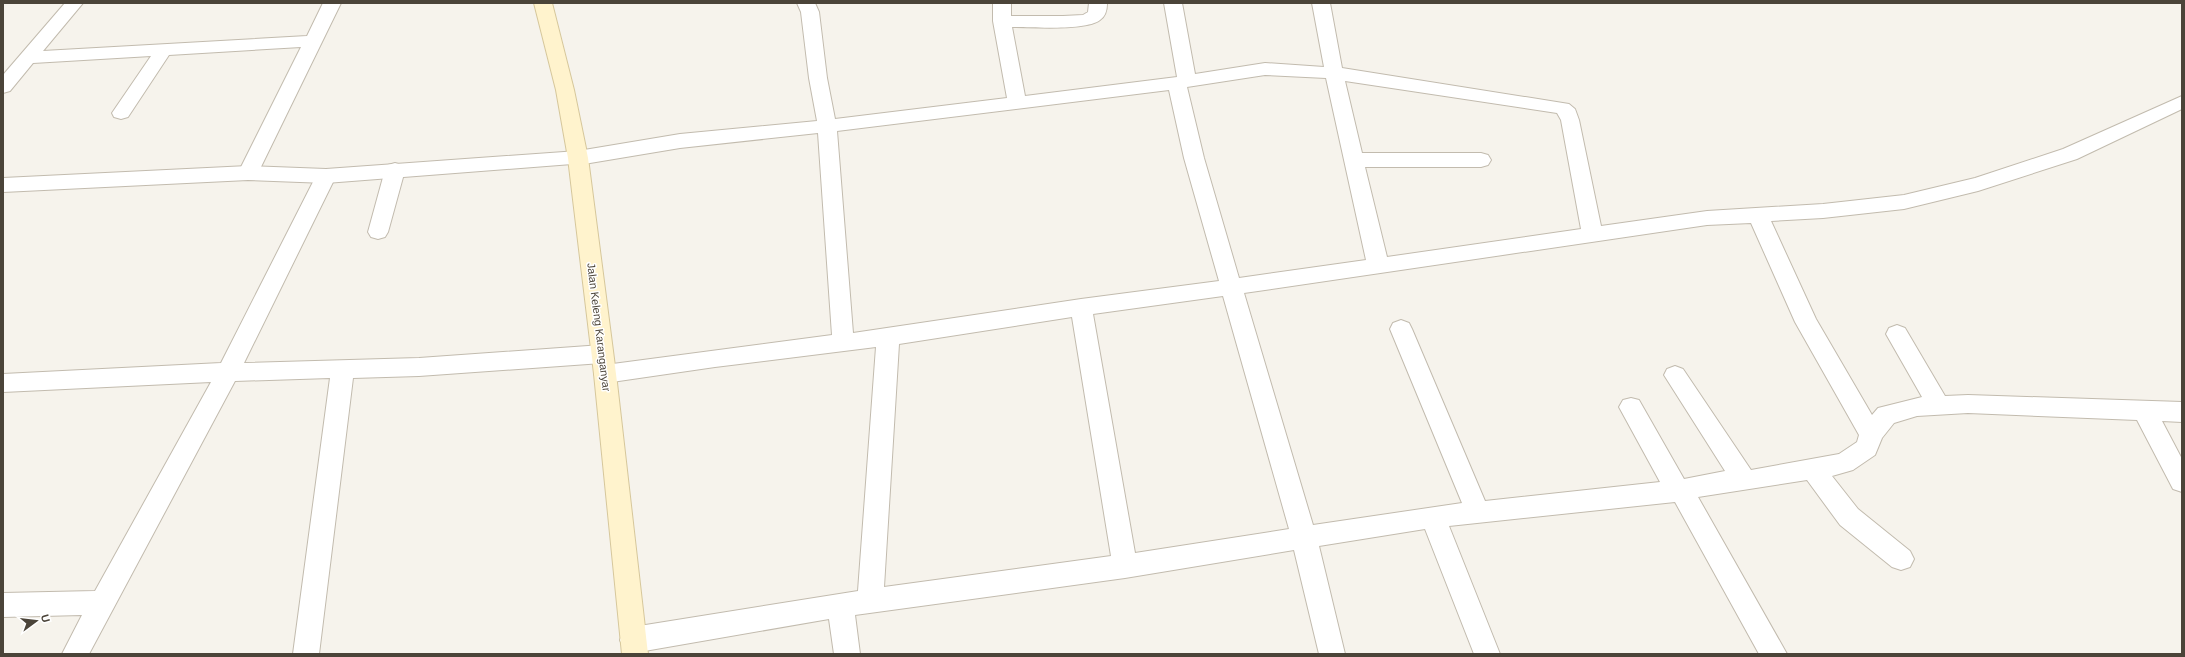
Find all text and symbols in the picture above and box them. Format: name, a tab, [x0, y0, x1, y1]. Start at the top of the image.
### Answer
street label: Jalan Keleng Karanganyar	[585, 262, 613, 392]
north arrow	[16, 601, 56, 641]
text: U	[39, 613, 52, 624]

